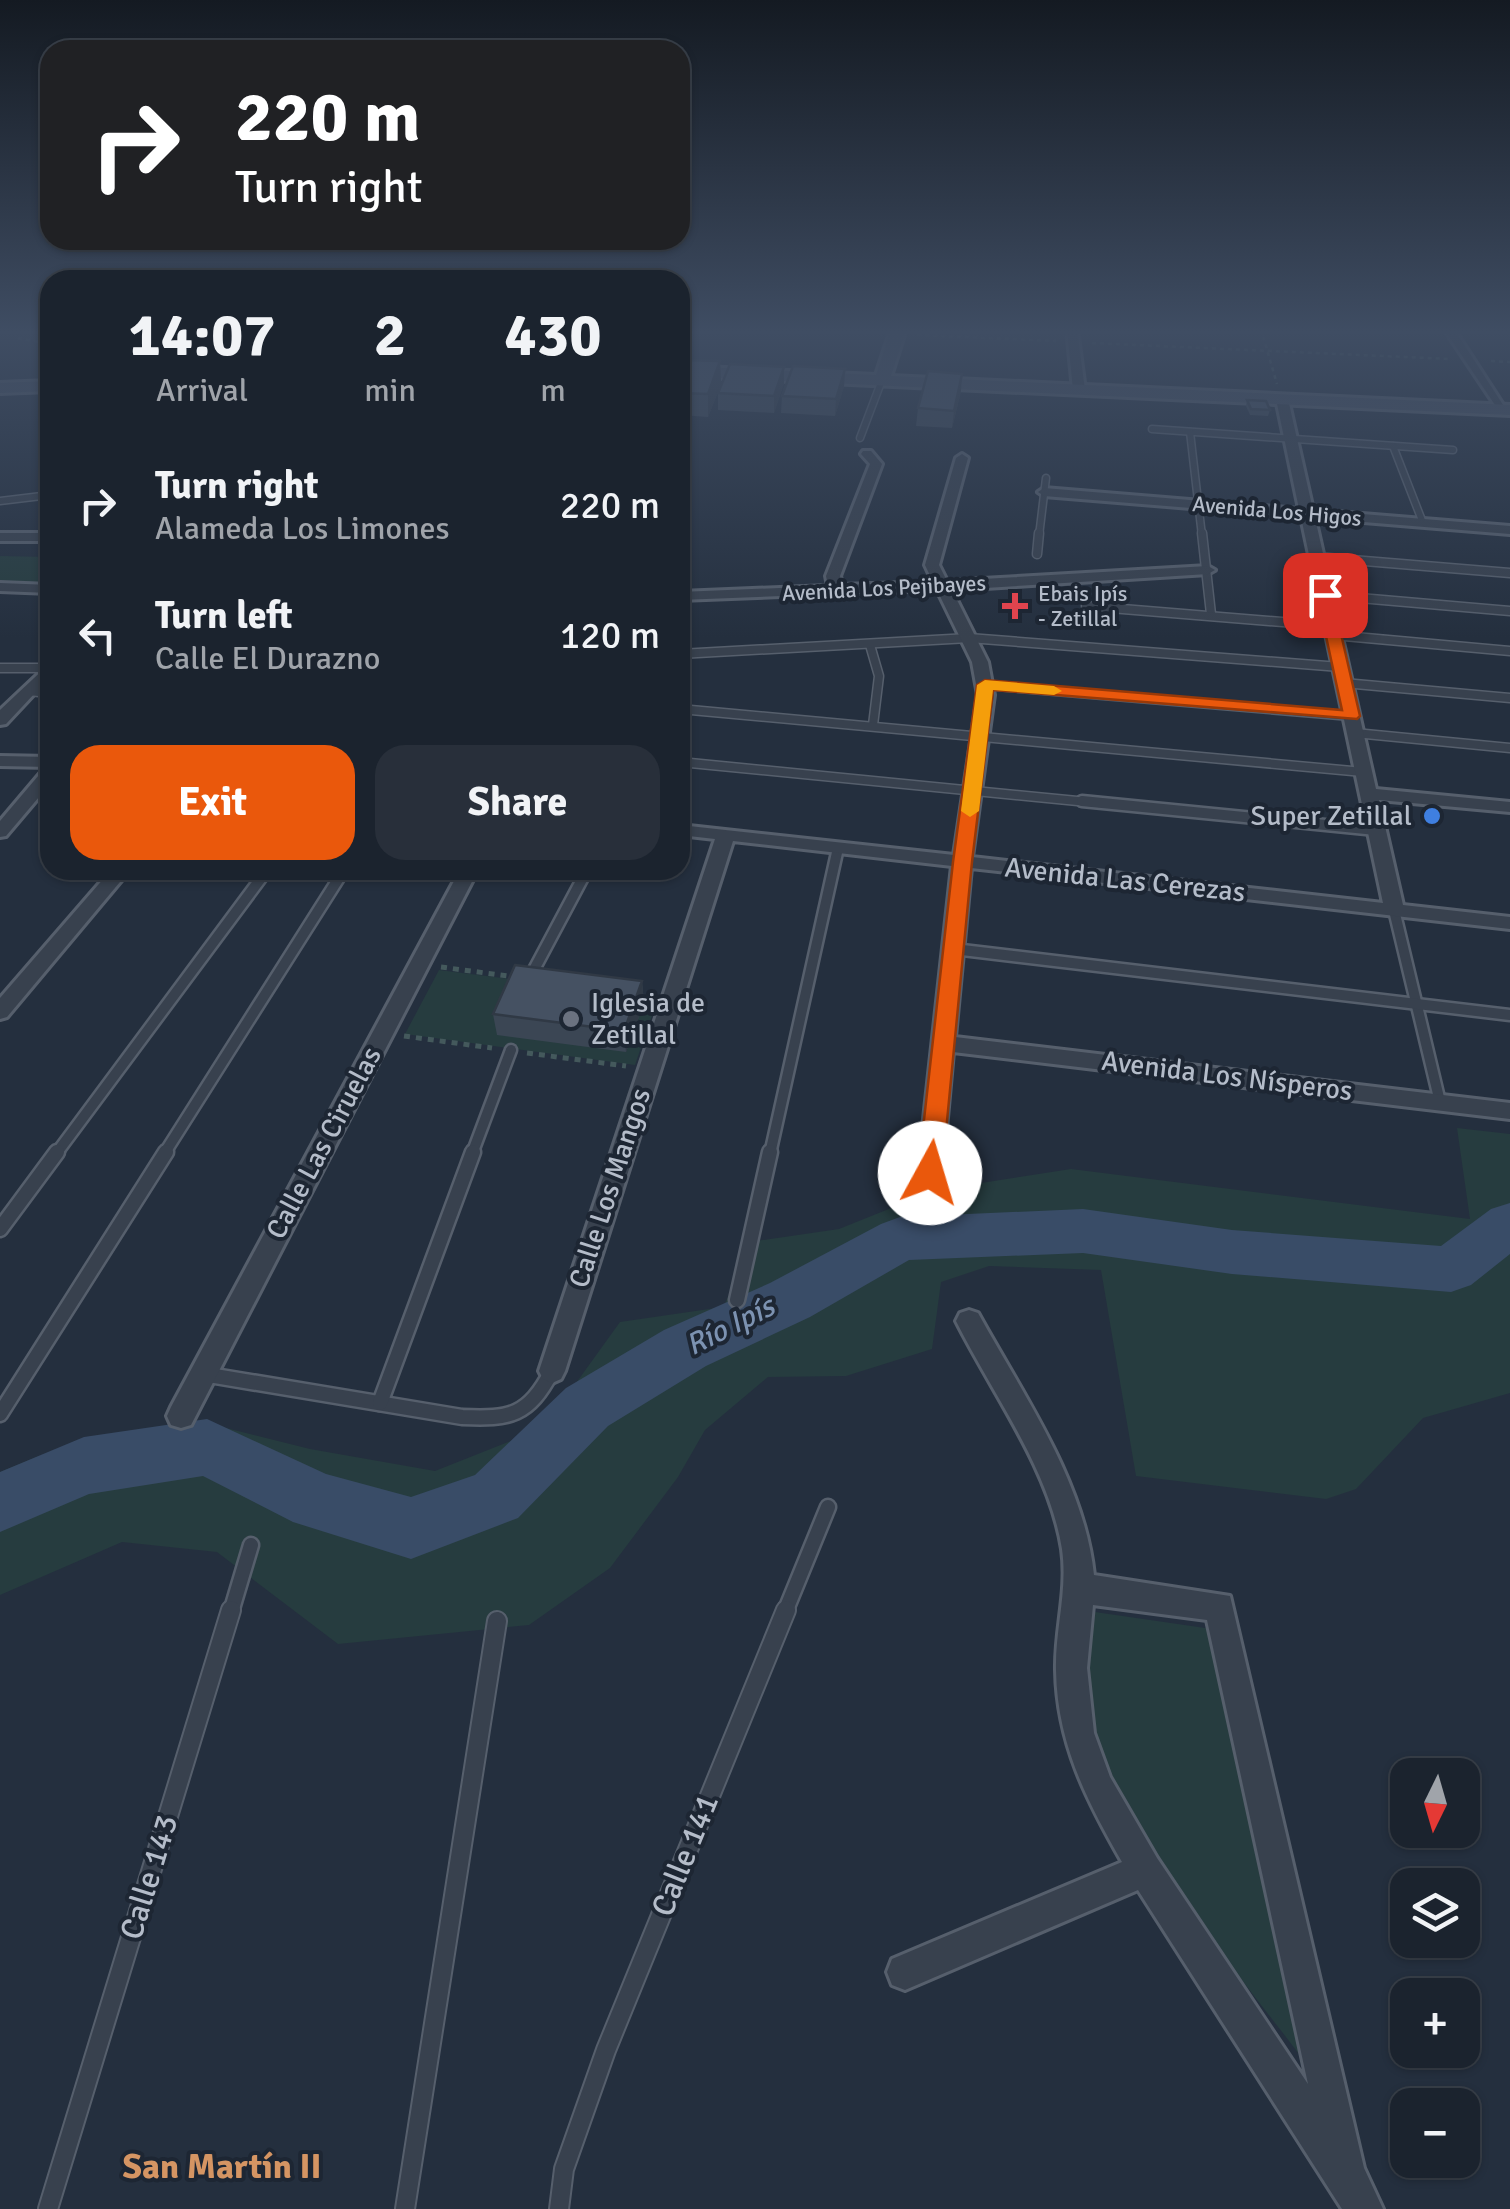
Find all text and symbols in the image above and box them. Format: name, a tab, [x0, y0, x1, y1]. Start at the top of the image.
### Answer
text: 220 m	[235, 74, 420, 160]
icon: right	[70, 80, 200, 210]
text: Turn right	[235, 160, 423, 215]
text: 14:07	[128, 299, 276, 373]
text: 2	[374, 299, 406, 373]
text: 430	[504, 299, 602, 373]
text: Arrival	[156, 371, 248, 410]
text: min	[364, 371, 416, 410]
text: m	[540, 371, 566, 410]
text: Turn right	[155, 462, 319, 509]
icon: right	[70, 478, 125, 533]
text: 220 m	[560, 482, 660, 529]
street label: Avenida Los Higos	[1191, 490, 1363, 532]
text: Alameda Los Limones	[155, 509, 450, 548]
pin	[1283, 553, 1368, 638]
icon: arrive	[1298, 568, 1353, 623]
street label: Avenida Los Pejibayes	[781, 569, 987, 607]
place label: Ebais Ipís - Zetillal	[1038, 580, 1127, 632]
text: Turn left	[155, 592, 293, 639]
marker: Ebais Ipís - Zetillal	[1002, 593, 1028, 619]
icon: left	[70, 608, 125, 663]
text: 120 m	[560, 612, 660, 659]
text: Calle El Durazno	[155, 639, 380, 678]
button: Exit	[70, 745, 355, 860]
button: Share	[375, 745, 660, 860]
place label: Super Zetillal	[1251, 799, 1412, 833]
marker: Super Zetillal	[1421, 805, 1443, 827]
street label: Avenida Las Cerezas	[1003, 850, 1247, 910]
place label: Iglesia de Zetillal	[591, 986, 705, 1052]
marker: Iglesia de Zetillal	[560, 1008, 582, 1030]
street label: Calle Las Ciruelas	[259, 1041, 389, 1245]
street label: Avenida Los Nísperos	[1100, 1044, 1354, 1108]
street label: Calle Los Mangos	[562, 1084, 658, 1292]
position arrow	[878, 1121, 982, 1225]
water label: Río Ipís	[680, 1287, 783, 1364]
north arrow	[1390, 1758, 1480, 1848]
map controls	[1390, 1758, 1480, 2178]
street label: Calle 141	[643, 1788, 727, 1922]
street label: Calle 143	[112, 1810, 186, 1944]
button: layers	[1390, 1868, 1480, 1958]
button: +	[1390, 1978, 1480, 2068]
button: −	[1390, 2088, 1480, 2178]
district label: San Martín II	[122, 2145, 322, 2188]

